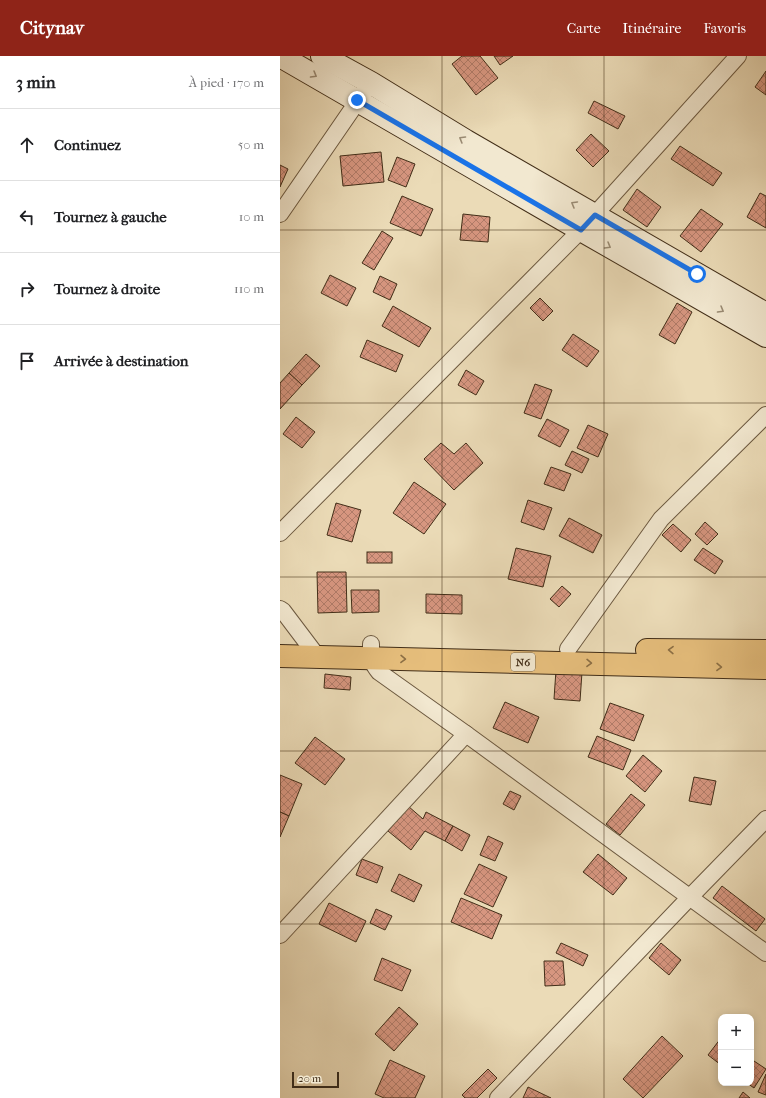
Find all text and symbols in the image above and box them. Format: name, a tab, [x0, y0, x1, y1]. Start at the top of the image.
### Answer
text: Citynav	[20, 17, 84, 39]
text: Carte	[567, 20, 601, 37]
text: Itinéraire	[623, 20, 681, 37]
text: Favoris	[703, 20, 746, 37]
one-way arrow	[310, 71, 317, 78]
text: 3 min	[16, 72, 56, 92]
text: À pied · 170 m	[189, 75, 264, 90]
route end	[348, 91, 366, 109]
icon: ahead	[16, 134, 38, 156]
text: Continuez	[54, 136, 121, 154]
one-way arrow	[459, 136, 466, 143]
text: 50 m	[238, 137, 264, 152]
one-way arrow	[571, 201, 578, 208]
icon: left	[16, 206, 38, 228]
text: Tournez à gauche	[54, 208, 167, 226]
text: 10 m	[239, 209, 264, 224]
one-way arrow	[604, 241, 611, 249]
route start	[688, 265, 706, 283]
icon: right	[16, 278, 38, 300]
text: Tournez à droite	[54, 280, 160, 298]
text: 110 m	[234, 281, 264, 296]
one-way arrow	[717, 306, 724, 313]
icon: arrive	[16, 350, 38, 372]
text: Arrivée à destination	[54, 352, 189, 370]
one-way arrow	[668, 646, 674, 654]
road number: N6	[511, 653, 535, 671]
one-way arrow	[400, 655, 406, 663]
one-way arrow	[586, 659, 592, 668]
one-way arrow	[716, 663, 722, 671]
map controls	[718, 1014, 754, 1086]
button: +	[718, 1014, 754, 1050]
button: −	[718, 1050, 754, 1086]
scale bar	[292, 1070, 339, 1089]
text: 20 m	[298, 1072, 321, 1085]

